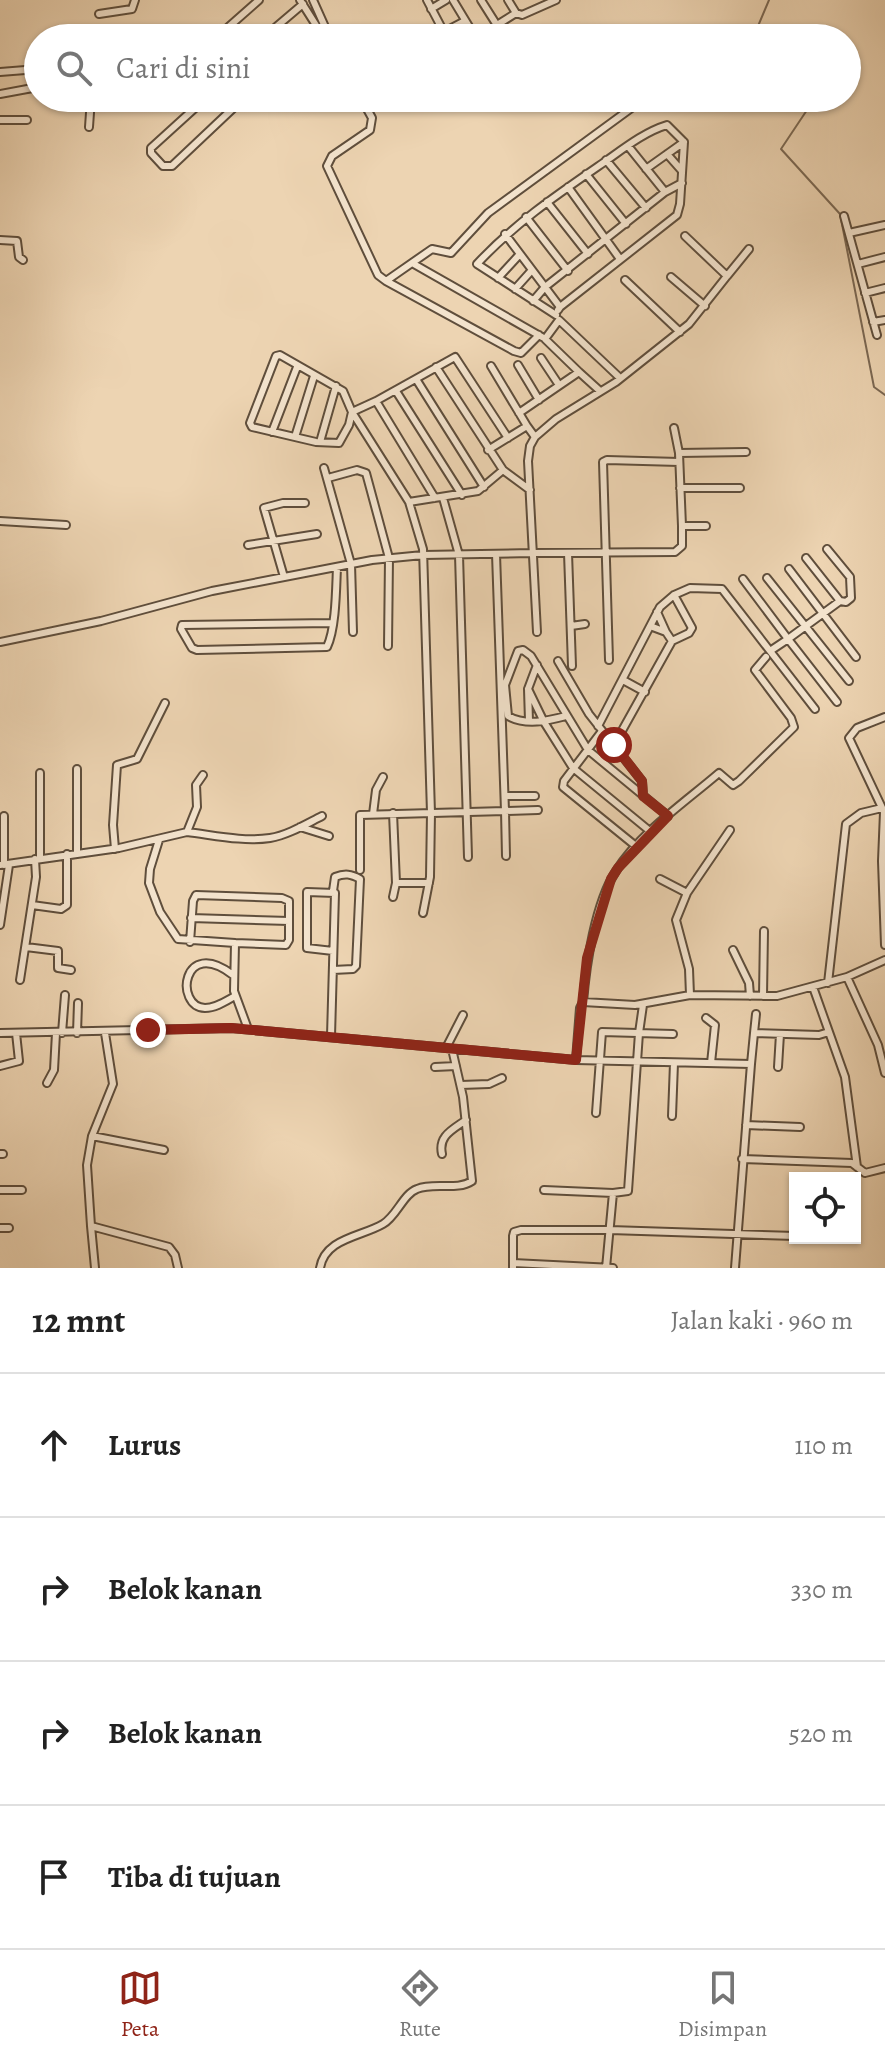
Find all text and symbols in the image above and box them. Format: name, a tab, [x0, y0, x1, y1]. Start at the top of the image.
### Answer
search box	[24, 24, 861, 112]
icon: search	[52, 46, 96, 90]
text: Cari di sini	[116, 48, 251, 88]
route start	[596, 727, 632, 763]
route end	[130, 1012, 166, 1048]
map controls	[789, 1172, 861, 1244]
button: locate	[789, 1172, 861, 1244]
text: 12 mnt	[32, 1297, 125, 1344]
text: Jalan kaki · 960 m	[671, 1303, 853, 1338]
icon: ahead	[32, 1423, 76, 1467]
text: Lurus	[108, 1425, 181, 1465]
text: 110 m	[795, 1428, 853, 1463]
icon: right	[32, 1567, 76, 1611]
text: Belok kanan	[108, 1569, 262, 1609]
text: 330 m	[791, 1572, 853, 1607]
icon: right	[32, 1711, 76, 1755]
text: Belok kanan	[108, 1713, 262, 1753]
text: 520 m	[789, 1716, 853, 1751]
icon: arrive	[32, 1855, 76, 1899]
text: Tiba di tujuan	[108, 1857, 281, 1897]
tab: Peta	[118, 1966, 162, 2044]
tab: Rute	[398, 1966, 442, 2044]
tab: Disimpan	[678, 1966, 767, 2044]

